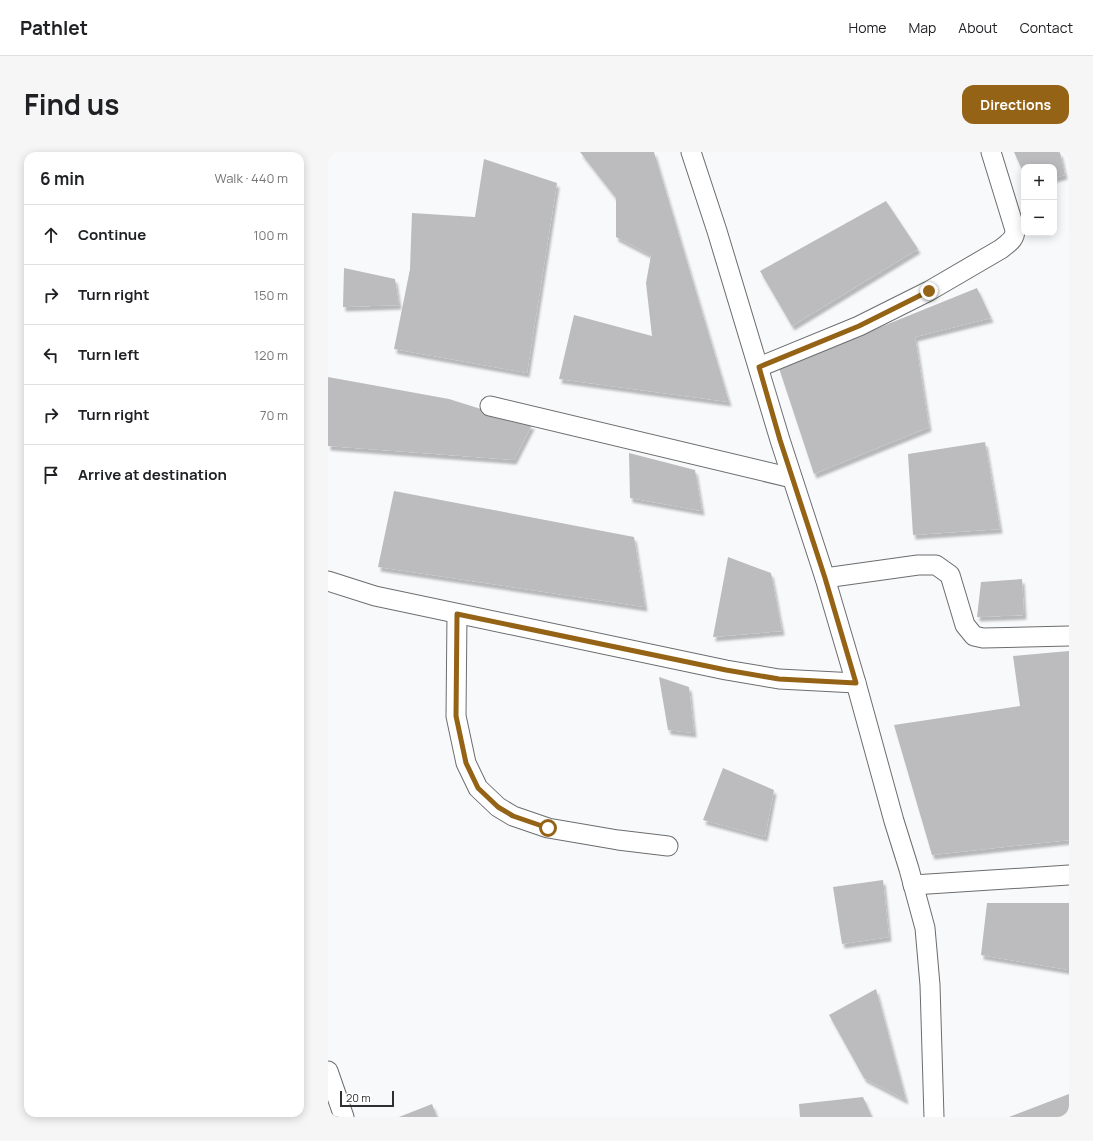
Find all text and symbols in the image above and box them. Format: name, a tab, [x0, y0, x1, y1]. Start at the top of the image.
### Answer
text: Pathlet	[20, 15, 88, 41]
text: Home	[849, 18, 886, 37]
text: Map	[908, 18, 936, 37]
text: About	[958, 18, 998, 37]
text: Contact	[1020, 18, 1073, 37]
text: Find us	[24, 85, 119, 123]
button: Directions	[962, 85, 1069, 124]
map controls	[1021, 164, 1057, 236]
button: +	[1021, 164, 1057, 200]
text: 6 min	[40, 167, 85, 190]
text: Walk · 440 m	[215, 169, 288, 187]
button: −	[1021, 200, 1057, 236]
icon: ahead	[40, 224, 62, 246]
text: Continue	[78, 224, 146, 245]
text: 100 m	[253, 226, 288, 244]
route end	[920, 282, 938, 300]
icon: right	[40, 284, 62, 306]
text: Turn right	[78, 284, 149, 305]
text: 150 m	[254, 286, 288, 304]
icon: left	[40, 344, 62, 366]
text: Turn left	[78, 344, 140, 365]
text: 120 m	[254, 346, 288, 364]
icon: right	[40, 404, 62, 426]
text: Turn right	[78, 404, 149, 425]
text: 70 m	[260, 406, 288, 424]
icon: arrive	[40, 464, 62, 486]
text: Arrive at destination	[78, 464, 227, 485]
route start	[539, 819, 557, 837]
scale bar	[340, 1089, 394, 1108]
text: 20 m	[346, 1090, 371, 1105]

